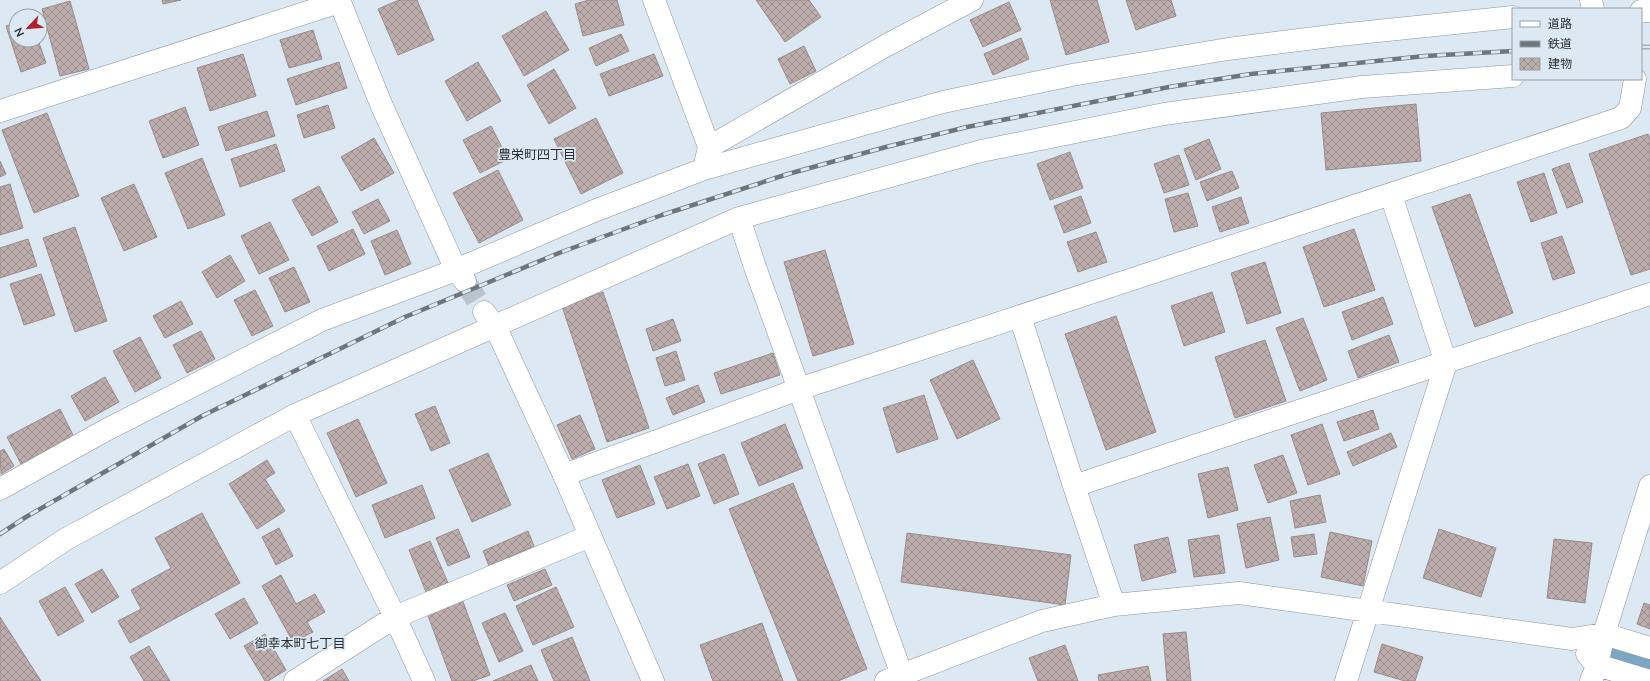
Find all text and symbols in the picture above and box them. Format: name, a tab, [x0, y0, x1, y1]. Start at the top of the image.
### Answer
north arrow	[8, 8, 48, 48]
legend	[1512, 8, 1642, 80]
text: 道路	[1548, 16, 1572, 31]
text: N	[11, 26, 27, 39]
text: 鉄道	[1548, 36, 1572, 51]
text: 建物	[1548, 56, 1572, 71]
district label: 豊栄町四丁目	[498, 146, 576, 162]
district label: 御幸本町七丁目	[254, 635, 346, 651]

